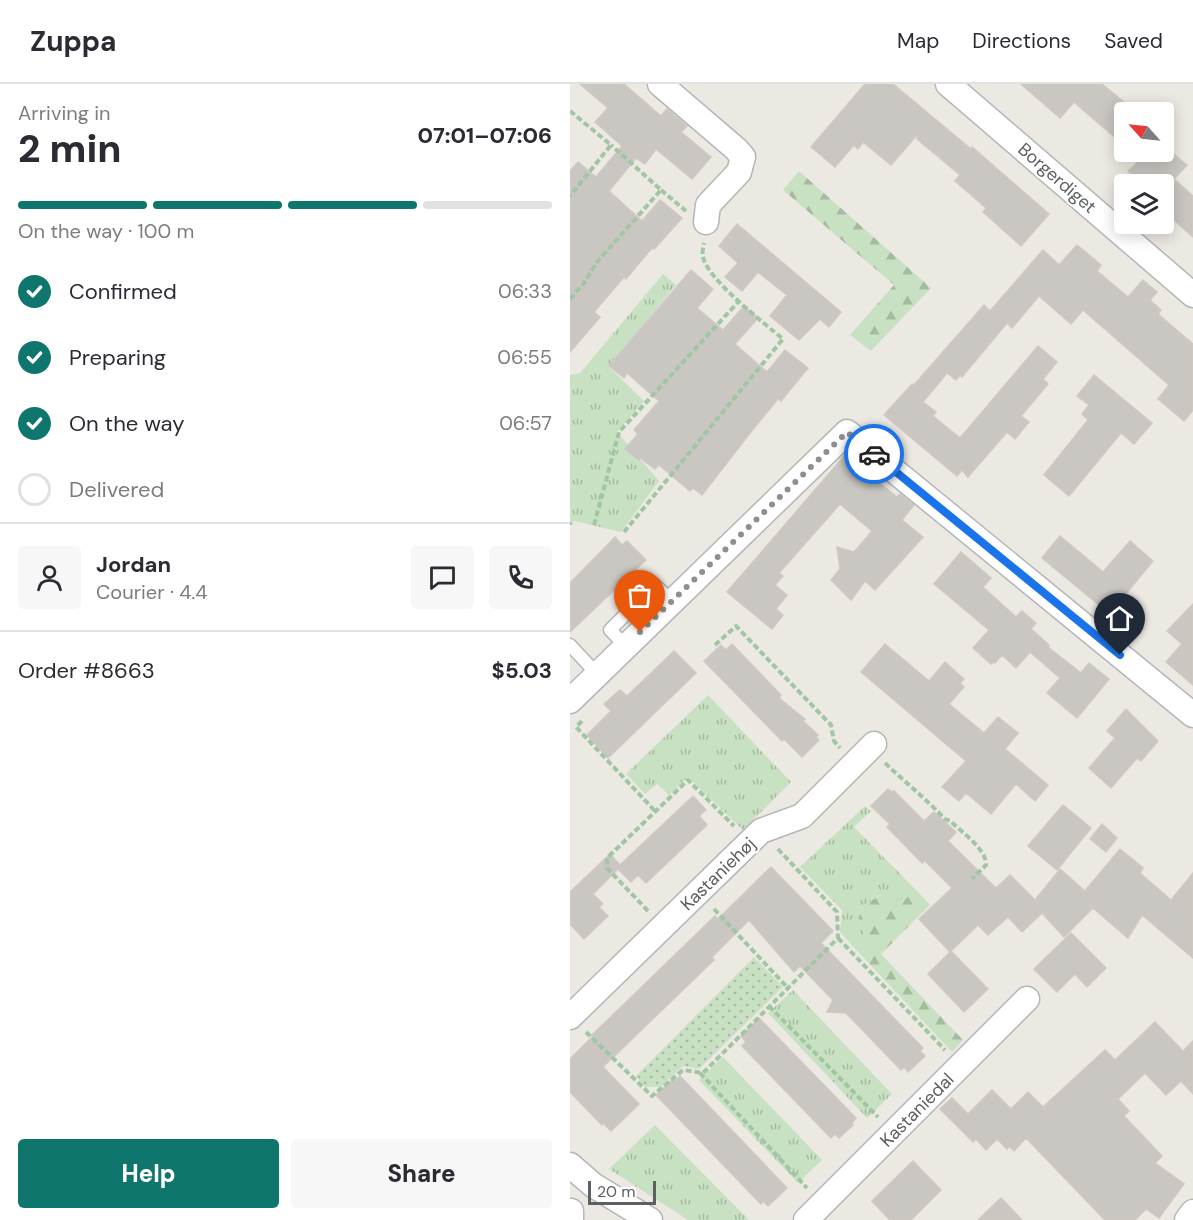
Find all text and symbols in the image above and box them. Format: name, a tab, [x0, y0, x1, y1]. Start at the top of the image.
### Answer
text: Zuppa	[30, 23, 117, 60]
text: Map	[897, 27, 939, 55]
text: Directions	[972, 27, 1071, 55]
text: Saved	[1104, 27, 1163, 55]
text: Arriving in	[18, 100, 110, 126]
north arrow	[1114, 102, 1174, 162]
map controls	[1114, 102, 1174, 234]
text: 07:01–07:06	[418, 121, 552, 150]
text: 2 min	[18, 123, 122, 174]
street label: Borgerdiget	[1013, 137, 1101, 219]
button: layers	[1114, 174, 1174, 234]
text: On the way · 100 m	[18, 218, 194, 244]
icon: check	[18, 275, 51, 308]
text: Confirmed	[69, 277, 177, 306]
text: 06:33	[498, 278, 552, 304]
icon: check	[18, 341, 51, 374]
text: Preparing	[69, 343, 166, 372]
text: 06:55	[497, 344, 552, 370]
icon: check	[18, 407, 51, 440]
text: On the way	[69, 409, 184, 438]
text: 06:57	[499, 410, 552, 436]
courier	[844, 424, 904, 484]
icon: car	[858, 438, 891, 471]
text: Delivered	[69, 475, 164, 504]
button: person	[18, 546, 81, 609]
button: chat	[411, 546, 474, 609]
button: phone	[489, 546, 552, 609]
text: Jordan	[96, 550, 171, 579]
pin	[614, 570, 665, 632]
text: Courier · 4.4	[96, 579, 207, 605]
icon: bag	[623, 579, 656, 612]
pin	[1094, 593, 1145, 655]
icon: home	[1103, 602, 1136, 635]
text: Order #8663	[18, 656, 155, 685]
text: $5.03	[492, 656, 552, 685]
street label: Kastaniehøj	[675, 832, 761, 916]
street label: Kastaniedal	[875, 1068, 959, 1152]
button: Help	[18, 1139, 279, 1208]
button: Share	[291, 1139, 552, 1208]
scale bar	[588, 1178, 656, 1206]
text: 20 m	[597, 1181, 636, 1202]

